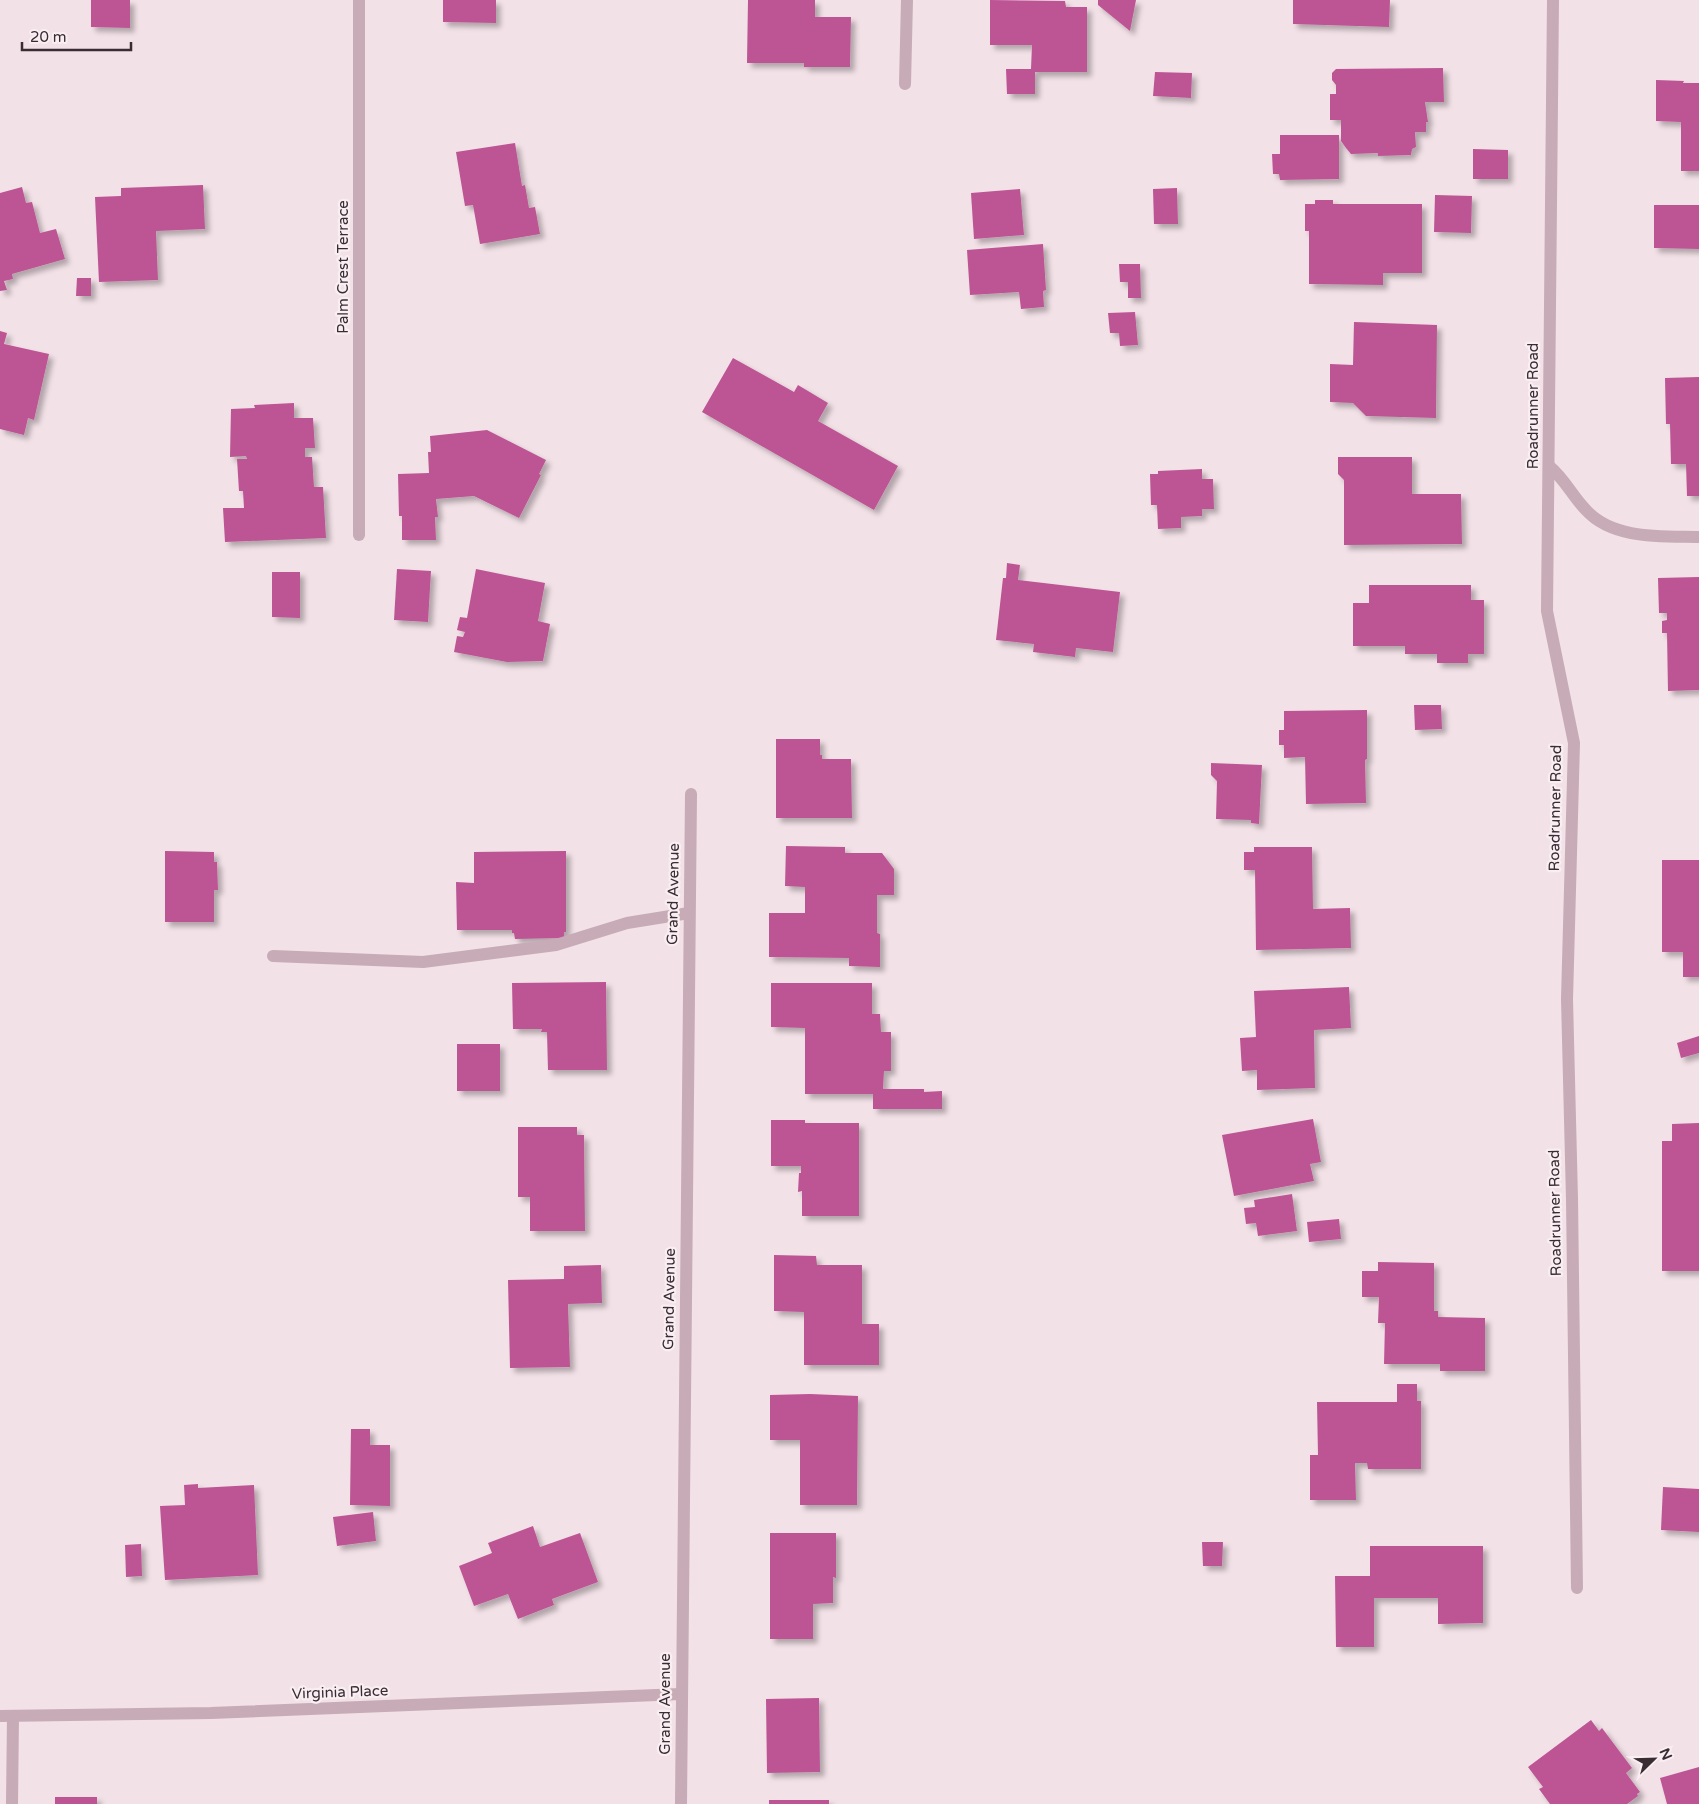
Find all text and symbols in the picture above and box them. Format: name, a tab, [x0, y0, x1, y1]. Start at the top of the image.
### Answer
scale bar	[22, 20, 131, 52]
text: 20 m	[30, 28, 67, 46]
street label: Palm Crest Terrace	[334, 200, 352, 334]
street label: Roadrunner Road	[1524, 343, 1542, 469]
street label: Roadrunner Road	[1545, 745, 1565, 871]
street label: Grand Avenue	[663, 843, 683, 945]
street label: Roadrunner Road	[1545, 1150, 1565, 1276]
street label: Grand Avenue	[659, 1248, 679, 1350]
street label: Grand Avenue	[656, 1653, 674, 1755]
street label: Virginia Place	[291, 1681, 389, 1703]
north arrow	[1629, 1734, 1679, 1784]
text: N	[1655, 1746, 1676, 1763]

